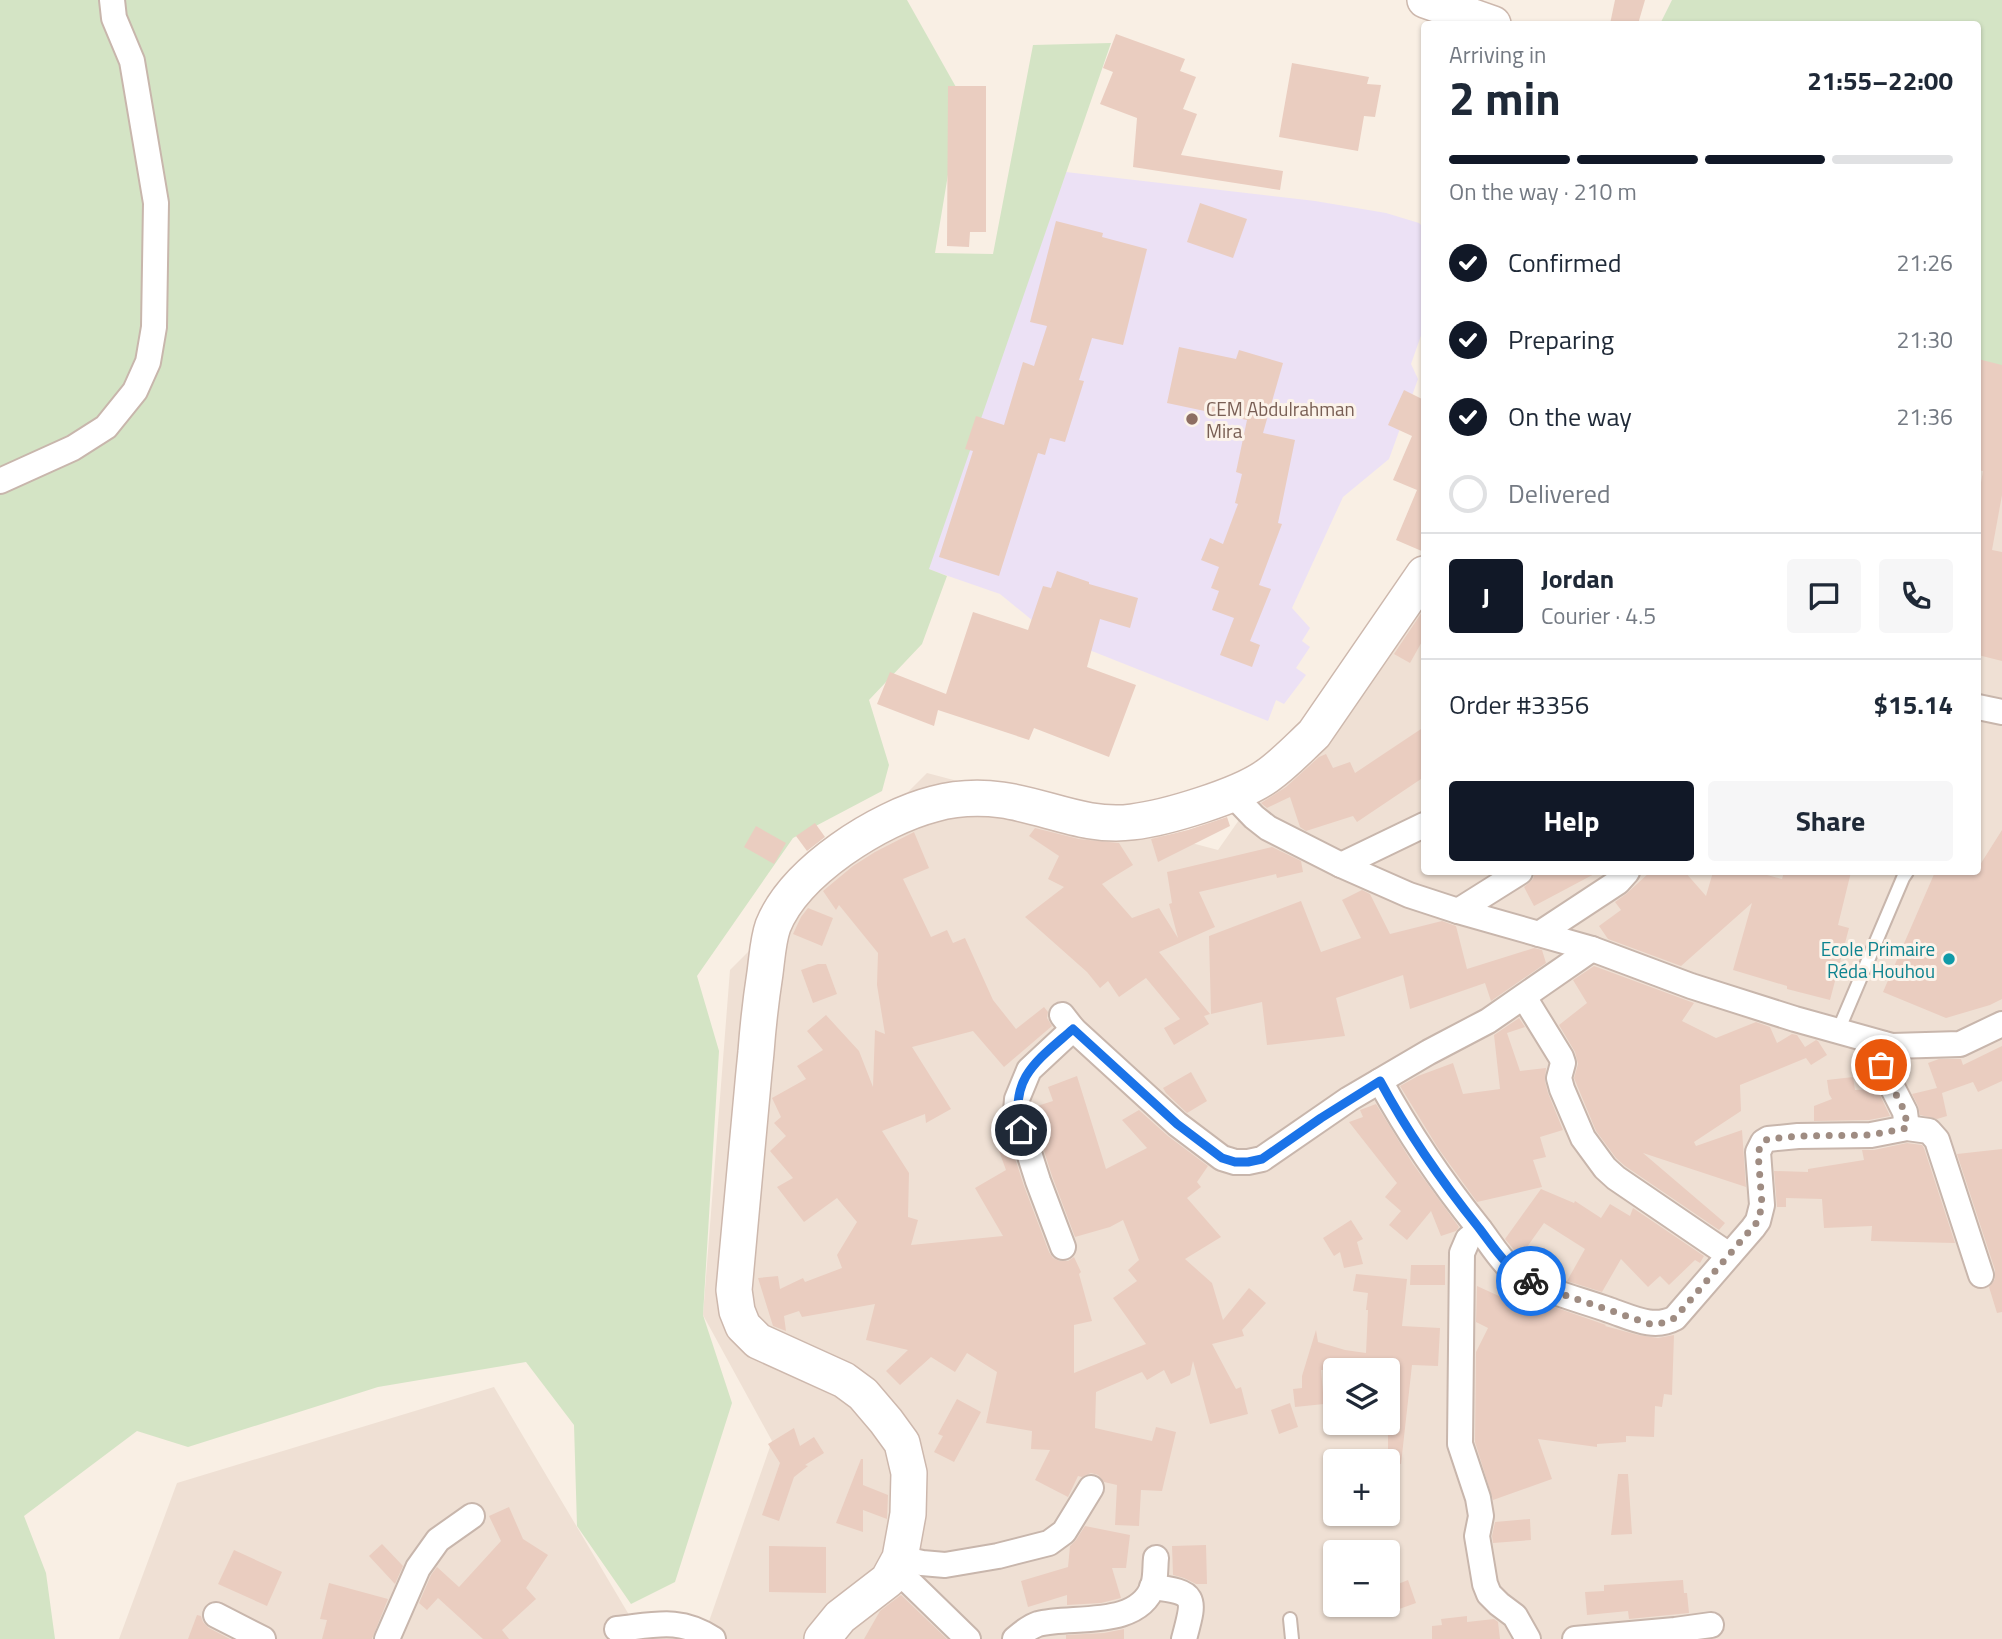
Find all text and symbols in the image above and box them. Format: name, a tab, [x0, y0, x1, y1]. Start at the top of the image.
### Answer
text: Arriving in	[1449, 37, 1546, 72]
text: 21:55–22:00	[1807, 61, 1953, 100]
text: 2 min	[1449, 63, 1561, 133]
text: On the way · 210 m	[1449, 174, 1637, 209]
text: Confirmed	[1508, 243, 1622, 282]
icon: check	[1449, 244, 1487, 282]
text: 21:26	[1896, 245, 1953, 280]
text: Preparing	[1508, 320, 1614, 359]
icon: check	[1449, 321, 1487, 359]
text: 21:30	[1896, 322, 1953, 357]
place label: CEM Abdulrahman Mira	[1206, 394, 1355, 445]
text: On the way	[1508, 397, 1632, 436]
icon: check	[1449, 398, 1487, 436]
text: 21:36	[1896, 399, 1953, 434]
marker: CEM Abdulrahman Mira	[1184, 411, 1200, 427]
text: Delivered	[1508, 474, 1611, 513]
text: Jordan	[1541, 559, 1614, 598]
button: chat	[1787, 559, 1861, 633]
button: phone	[1879, 559, 1953, 633]
text: J	[1482, 577, 1490, 616]
text: Courier · 4.5	[1541, 598, 1656, 633]
text: Order #3356	[1449, 685, 1589, 724]
text: $15.14	[1874, 685, 1953, 724]
button: Help	[1449, 781, 1694, 861]
button: Share	[1708, 781, 1953, 861]
place label: Ecole Primaire Réda Houhou	[1821, 934, 1935, 985]
marker: Ecole Primaire Réda Houhou	[1941, 951, 1957, 967]
pin	[1851, 1035, 1911, 1095]
icon: bag	[1862, 1046, 1900, 1084]
pin	[991, 1100, 1051, 1160]
icon: home	[1002, 1111, 1040, 1149]
courier	[1496, 1246, 1566, 1316]
icon: bike	[1512, 1262, 1550, 1300]
map controls	[1323, 1358, 1400, 1617]
button: layers	[1323, 1358, 1400, 1435]
button: +	[1323, 1449, 1400, 1526]
button: −	[1323, 1540, 1400, 1617]

